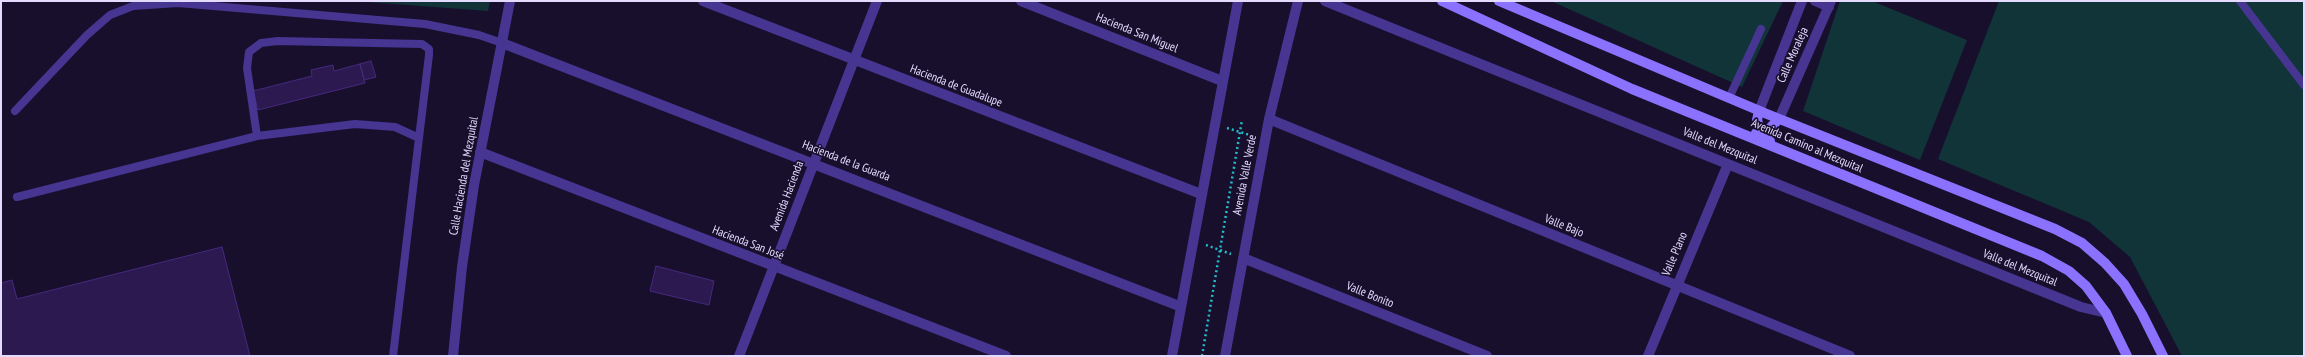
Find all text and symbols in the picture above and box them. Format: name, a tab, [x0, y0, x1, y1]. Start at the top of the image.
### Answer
street label: Hacienda San Miguel	[1094, 10, 1180, 56]
street label: Calle Moraleja	[1774, 25, 1812, 85]
street label: Hacienda de Guadalupe	[908, 62, 1004, 110]
street label: Calle Hacienda del Mezquital	[446, 116, 482, 236]
street label: Avenida Camino al Mezquital	[1749, 116, 1865, 176]
street label: Valle del Mezquital	[1681, 125, 1759, 167]
street label: Avenida Valle Verde	[1230, 134, 1260, 216]
street label: Hacienda de la Guarda	[800, 138, 892, 184]
street label: Avenida Hacienda	[767, 159, 807, 233]
street label: Valle Bajo	[1542, 212, 1586, 240]
street label: Hacienda San José	[710, 223, 786, 263]
street label: Valle Plano	[1659, 230, 1691, 278]
street label: Valle del Mezquital	[1981, 247, 2059, 289]
street label: Valle Bonito	[1344, 279, 1396, 311]

